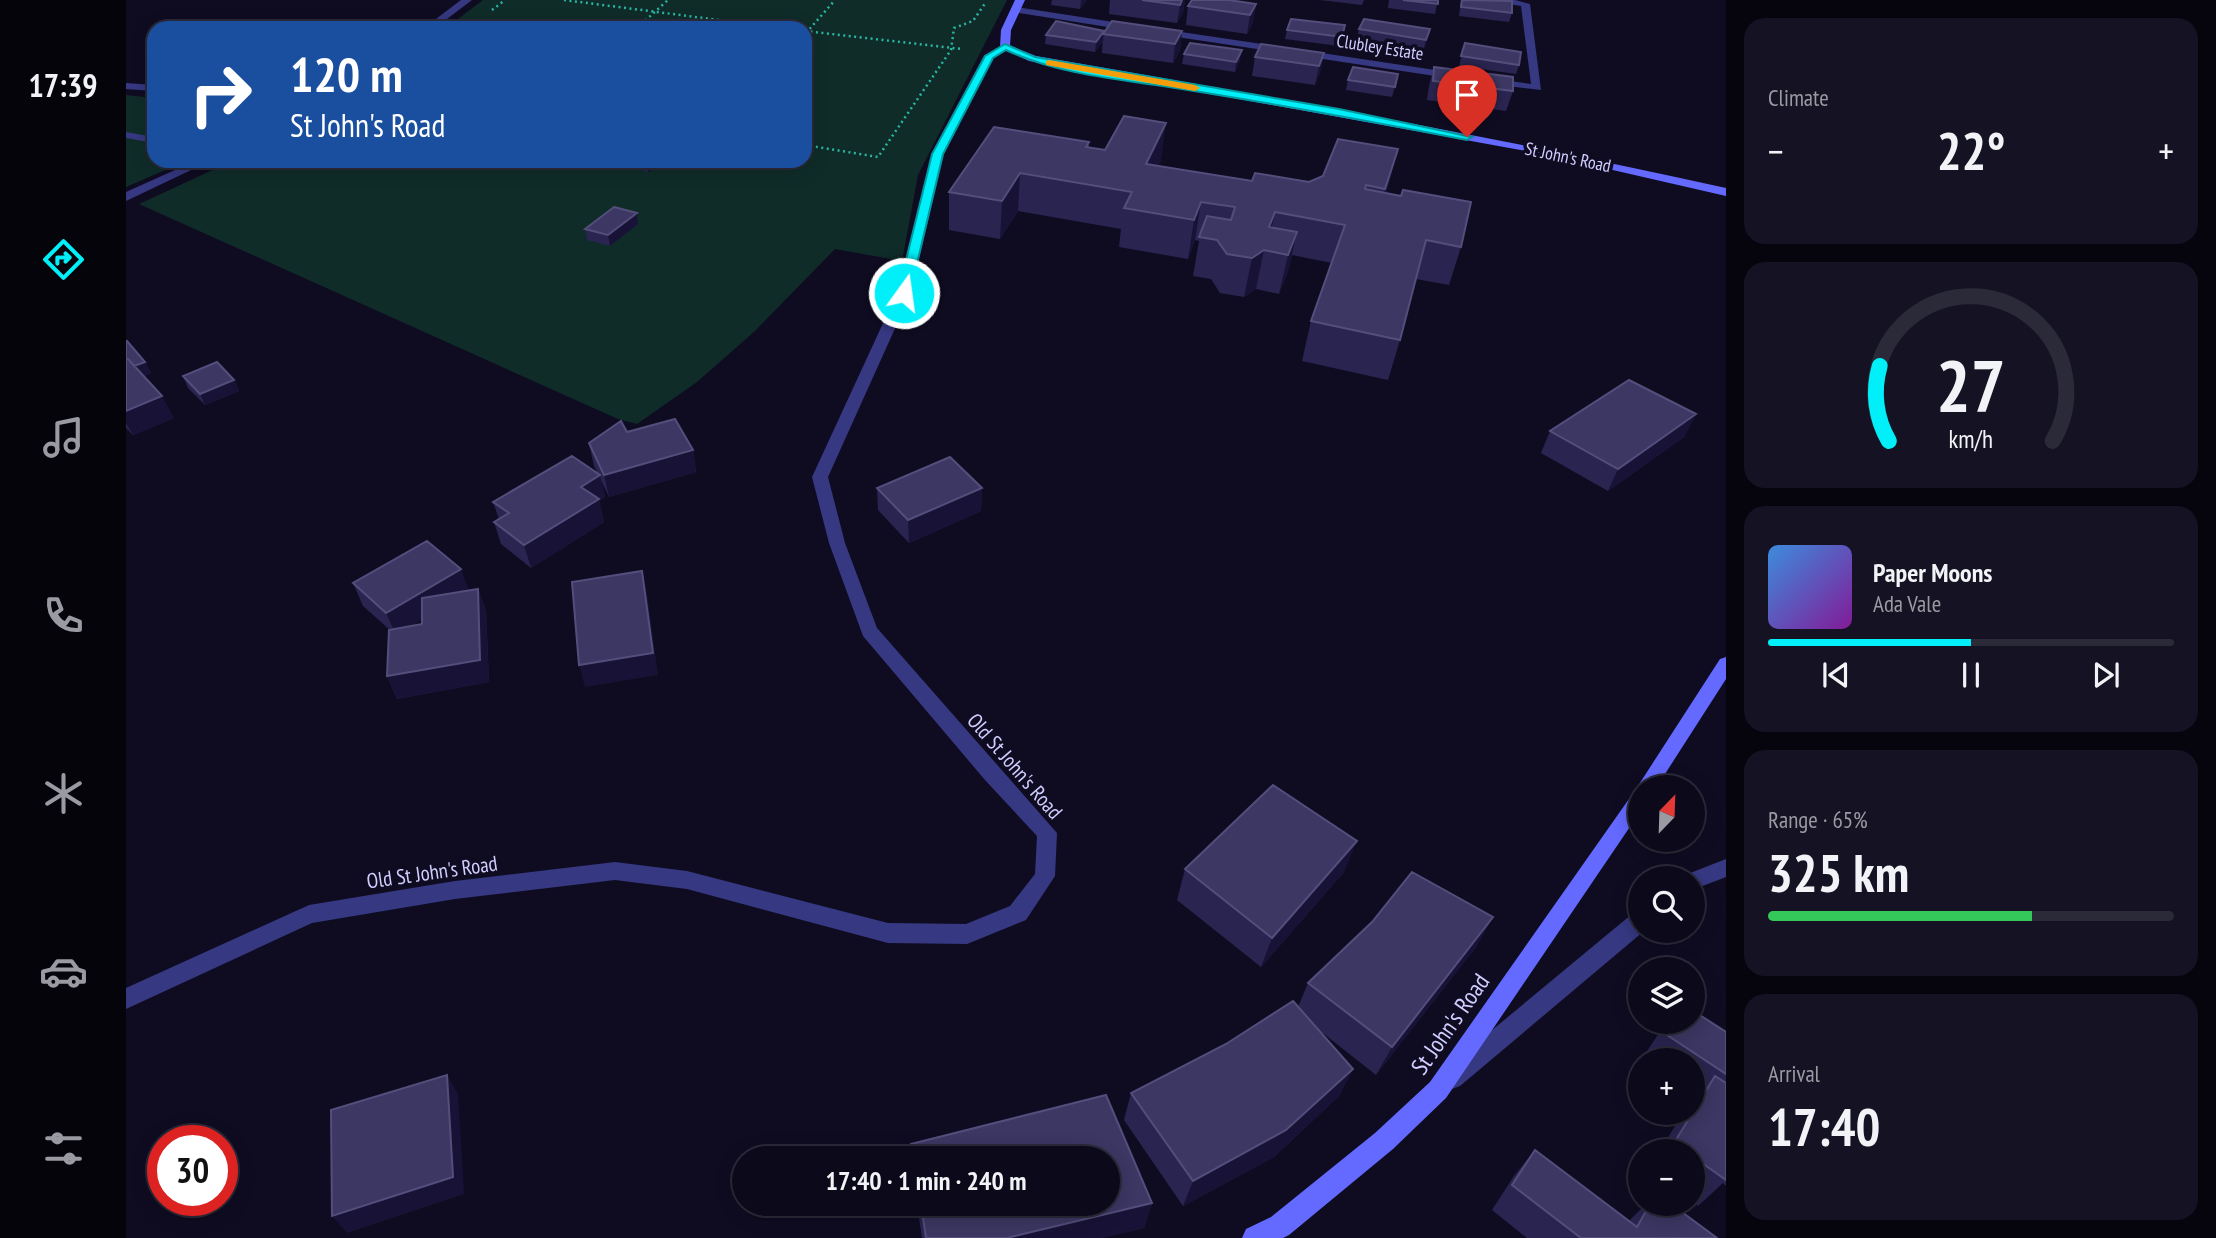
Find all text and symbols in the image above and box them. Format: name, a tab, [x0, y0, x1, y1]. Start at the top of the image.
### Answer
street label: Clubley Estate	[1335, 29, 1425, 65]
text: 120 m	[290, 42, 403, 106]
icon: right	[175, 49, 266, 140]
text: 17:39	[28, 64, 98, 106]
pin	[1437, 65, 1497, 137]
icon: arrive	[1448, 76, 1486, 114]
text: Climate	[1768, 83, 1829, 112]
text: St John's Road	[290, 104, 445, 146]
text: 22°	[1937, 117, 2005, 184]
text: −	[1768, 126, 1784, 175]
text: +	[2158, 126, 2174, 175]
street label: St John's Road	[1523, 137, 1613, 177]
icon: directions	[39, 235, 88, 284]
position arrow	[867, 256, 941, 330]
text: 27	[1936, 337, 2006, 431]
icon: music	[39, 413, 88, 462]
text: km/h	[1949, 423, 1993, 455]
text: Paper Moons	[1873, 556, 1992, 589]
text: Ada Vale	[1873, 589, 1941, 618]
icon: phone	[39, 591, 88, 640]
icon: previous	[1817, 656, 1855, 694]
icon: pause	[1952, 656, 1990, 694]
icon: next	[2087, 656, 2125, 694]
street label: Old St John's Road	[962, 707, 1068, 825]
icon: climate	[39, 769, 88, 818]
north arrow	[1628, 775, 1704, 852]
map controls	[1628, 775, 1705, 1216]
text: Range · 65%	[1768, 805, 1868, 834]
text: 325 km	[1768, 839, 1909, 906]
street label: Old St John's Road	[365, 849, 499, 895]
button: search	[1628, 866, 1705, 943]
icon: car	[39, 947, 88, 996]
button: layers	[1628, 957, 1705, 1034]
street label: St John's Road	[1404, 967, 1496, 1081]
button: +	[1628, 1048, 1705, 1125]
text: Arrival	[1768, 1059, 1820, 1088]
text: 17:40	[1768, 1093, 1880, 1160]
icon: filters	[39, 1124, 88, 1173]
speed limit sign: 30	[147, 1125, 238, 1216]
button: −	[1628, 1139, 1705, 1216]
text: 17:40 · 1 min · 240 m	[826, 1164, 1026, 1197]

